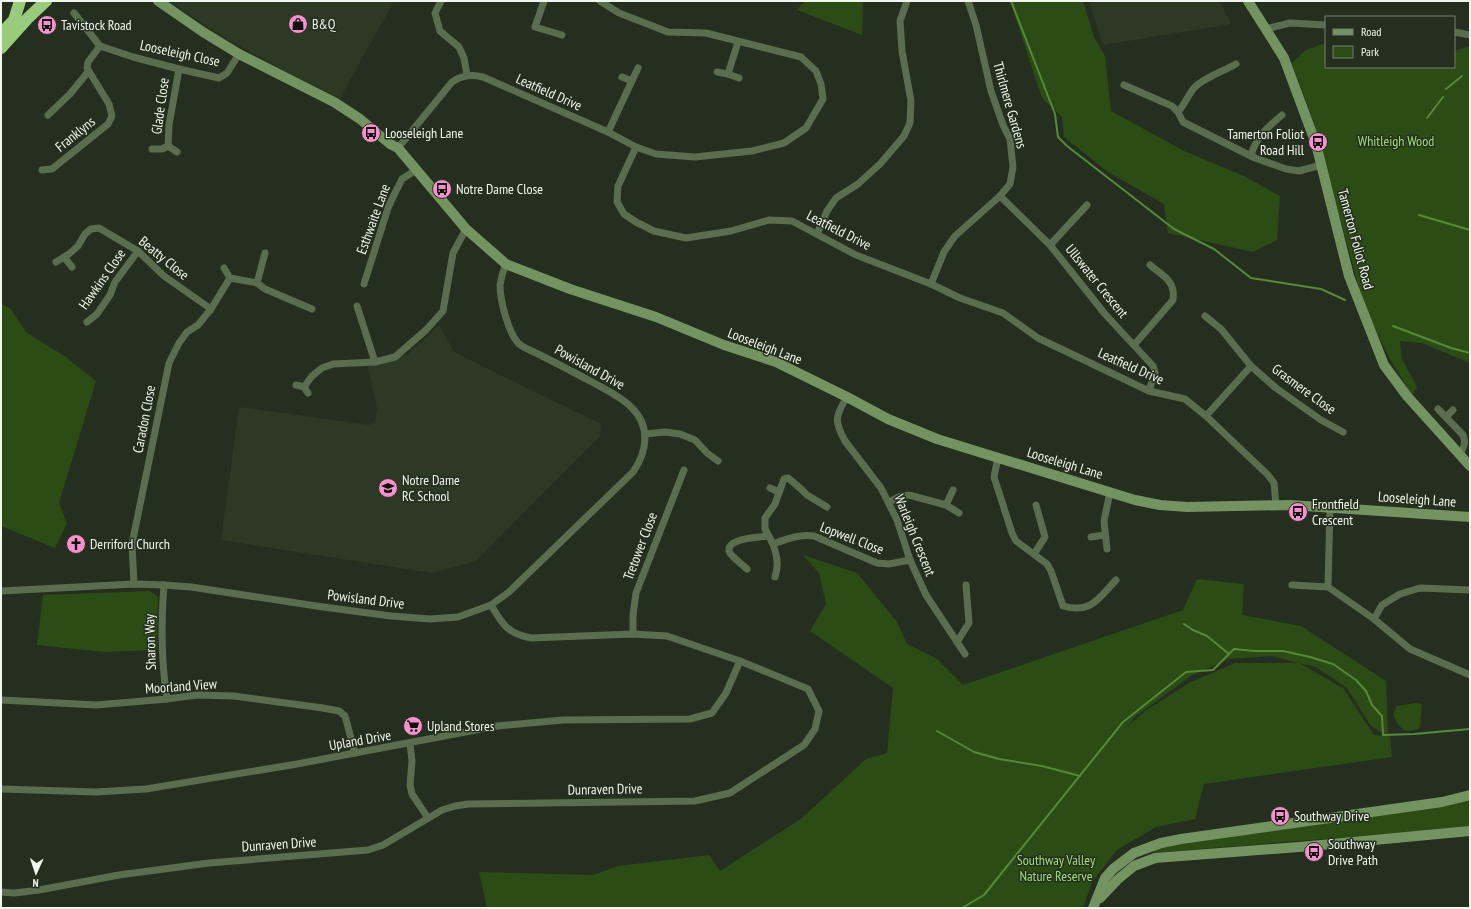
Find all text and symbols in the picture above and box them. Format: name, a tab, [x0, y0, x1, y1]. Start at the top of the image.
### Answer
shop icon: B&Q	[287, 13, 309, 35]
bus stop icon: Tavistock Road	[36, 14, 58, 36]
place label: B&Q	[312, 15, 336, 33]
place label: Tavistock Road	[61, 16, 132, 34]
legend	[1325, 16, 1455, 68]
text: Road	[1361, 24, 1381, 39]
street label: Looseleigh Close	[138, 36, 222, 70]
text: Park	[1361, 44, 1379, 59]
street label: Thirlmere Gardens	[989, 60, 1031, 151]
street label: Leatfield Drive	[513, 70, 585, 115]
street label: Glade Close	[147, 76, 173, 135]
street label: Franklyns	[51, 112, 99, 156]
bus stop icon: Looseleigh Lane	[360, 122, 382, 144]
place label: Looseleigh Lane	[385, 124, 463, 142]
place label: Tamerton Foliot Road Hill	[1227, 125, 1305, 159]
bus stop icon: Tamerton Foliot Road Hill	[1307, 131, 1329, 153]
park label: Whitleigh Wood	[1358, 132, 1434, 150]
bus stop icon: Notre Dame Close	[431, 178, 453, 200]
place label: Notre Dame Close	[456, 180, 543, 198]
street label: Esthwaite Lane	[352, 181, 394, 257]
street label: Tamerton Foliot Road	[1334, 187, 1378, 291]
street label: Leatfield Drive	[804, 206, 874, 254]
street label: Beatty Close	[135, 232, 193, 284]
street label: Ullswater Crescent	[1062, 240, 1132, 322]
street label: Hawkins Close	[75, 245, 130, 313]
street label: Looseleigh Lane	[725, 324, 805, 368]
street label: Powisland Drive	[552, 340, 628, 394]
street label: Leatfield Drive	[1095, 344, 1167, 389]
street label: Grasmere Close	[1268, 360, 1340, 418]
street label: Caradon Close	[129, 383, 159, 454]
street label: Looseleigh Lane	[1025, 443, 1105, 483]
place label: Notre Dame RC School	[402, 471, 460, 505]
school or university icon: Notre Dame RC School	[377, 477, 399, 499]
street label: Looseleigh Lane	[1377, 487, 1457, 511]
street label: Warleigh Crescent	[890, 491, 940, 579]
place label: Frontfield Crescent	[1312, 495, 1359, 529]
bus stop icon: Frontfield Crescent	[1287, 501, 1309, 523]
street label: Tretower Close	[619, 509, 661, 583]
street label: Lopwell Close	[818, 518, 887, 558]
church icon: Derriford Church	[65, 533, 87, 555]
place label: Derriford Church	[90, 535, 170, 553]
street label: Powisland Drive	[327, 585, 406, 613]
street label: Sharon Way	[140, 613, 160, 670]
street label: Moorland View	[144, 674, 218, 697]
supermarket icon: Upland Stores	[402, 715, 424, 737]
place label: Upland Stores	[427, 717, 495, 735]
street label: Upland Drive	[327, 726, 393, 754]
street label: Dunraven Drive	[567, 779, 643, 799]
bus stop icon: Southway Drive	[1269, 805, 1291, 827]
place label: Southway Drive	[1294, 807, 1369, 825]
street label: Dunraven Drive	[241, 832, 317, 856]
place label: Southway Drive Path	[1328, 835, 1378, 869]
bus stop icon: Southway Drive Path	[1303, 841, 1325, 863]
park label: Southway Valley Nature Reserve	[1017, 851, 1096, 885]
north arrow	[16, 853, 56, 893]
text: N	[32, 876, 39, 890]

